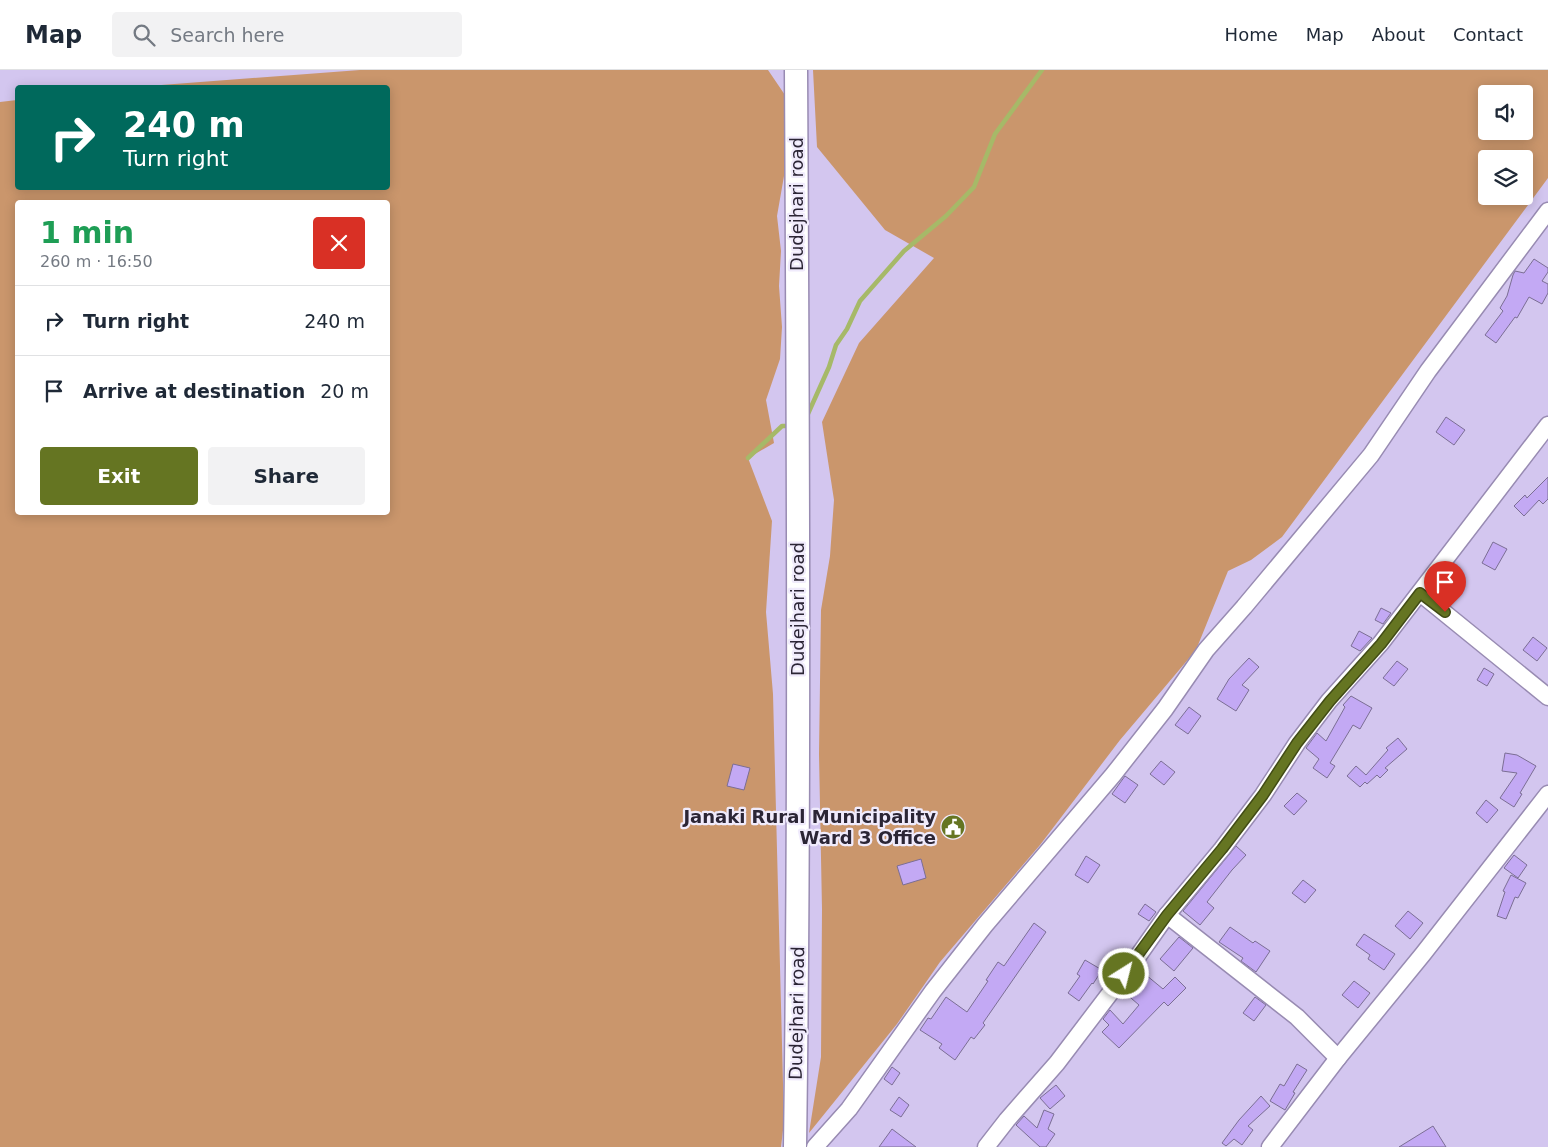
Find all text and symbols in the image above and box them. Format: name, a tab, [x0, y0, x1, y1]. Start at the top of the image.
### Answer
search box	[112, 12, 462, 57]
text: Map	[25, 21, 82, 49]
icon: search	[130, 21, 158, 49]
text: Search here	[170, 24, 284, 46]
text: Home	[1225, 24, 1278, 45]
text: Map	[1306, 24, 1344, 45]
text: About	[1372, 24, 1425, 45]
text: Contact	[1453, 24, 1523, 45]
map controls	[1478, 85, 1533, 205]
button: sound	[1478, 85, 1533, 140]
icon: right	[40, 105, 105, 170]
text: 240 m	[123, 105, 245, 145]
street label: Dudejhari road	[786, 137, 807, 271]
text: Turn right	[123, 146, 228, 171]
button: layers	[1478, 150, 1533, 205]
text: 1 min	[40, 215, 134, 250]
button: close	[313, 217, 365, 269]
text: 260 m · 16:50	[40, 252, 153, 271]
icon: right	[40, 307, 68, 335]
text: Turn right	[83, 310, 189, 332]
text: 240 m	[304, 310, 365, 332]
icon: arrive	[40, 377, 68, 405]
text: Arrive at destination	[83, 380, 305, 402]
text: 20 m	[320, 380, 369, 402]
button: Exit	[40, 447, 198, 505]
button: Share	[208, 447, 365, 505]
street label: Dudejhari road	[787, 542, 808, 676]
pin	[1424, 561, 1466, 612]
icon: arrive	[1431, 568, 1459, 596]
place label: Janaki Rural Municipality Ward 3 Office	[681, 806, 936, 848]
public building icon: Janaki Rural Municipality Ward 3 Office	[940, 814, 966, 840]
street label: Dudejhari road	[785, 946, 808, 1080]
position arrow	[1097, 947, 1149, 999]

